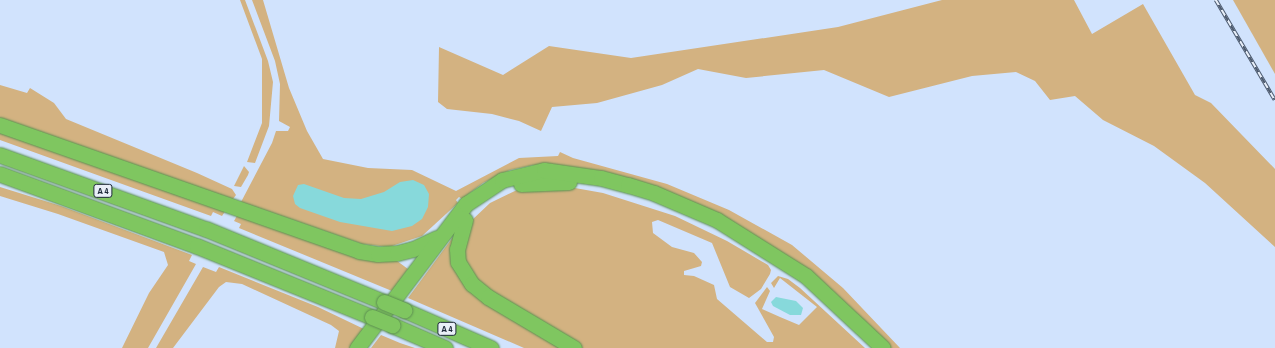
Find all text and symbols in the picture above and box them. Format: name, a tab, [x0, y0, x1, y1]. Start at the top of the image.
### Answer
road number: A 4	[93, 184, 113, 198]
road number: A 4	[437, 322, 457, 336]

